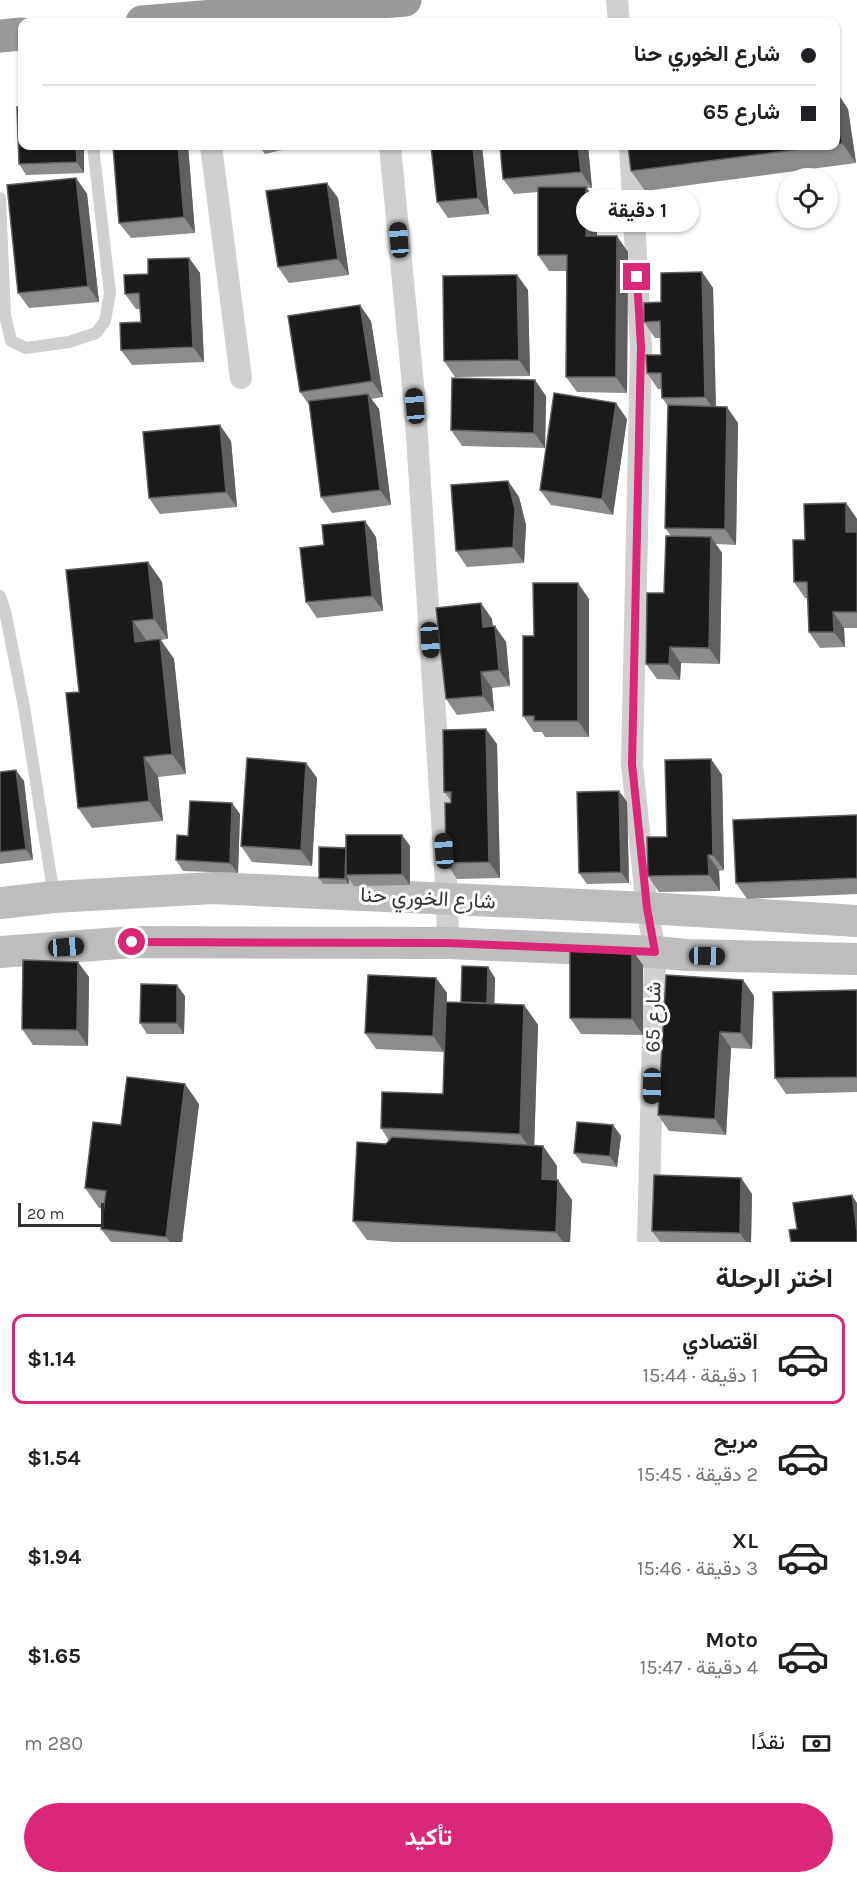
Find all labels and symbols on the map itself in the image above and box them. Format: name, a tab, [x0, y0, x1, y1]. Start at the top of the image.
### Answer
callout: 1 دقيقة	[576, 190, 698, 232]
car	[388, 221, 410, 259]
route end	[623, 263, 650, 290]
car	[404, 387, 426, 425]
car	[420, 621, 440, 659]
car	[434, 832, 454, 870]
street label: شارع الخوري حنا	[359, 882, 496, 919]
route start	[118, 928, 145, 955]
car	[47, 937, 85, 957]
car	[689, 947, 725, 965]
street label: شارع 65	[640, 981, 668, 1053]
car	[643, 1068, 661, 1104]
scale bar	[18, 1200, 104, 1228]

